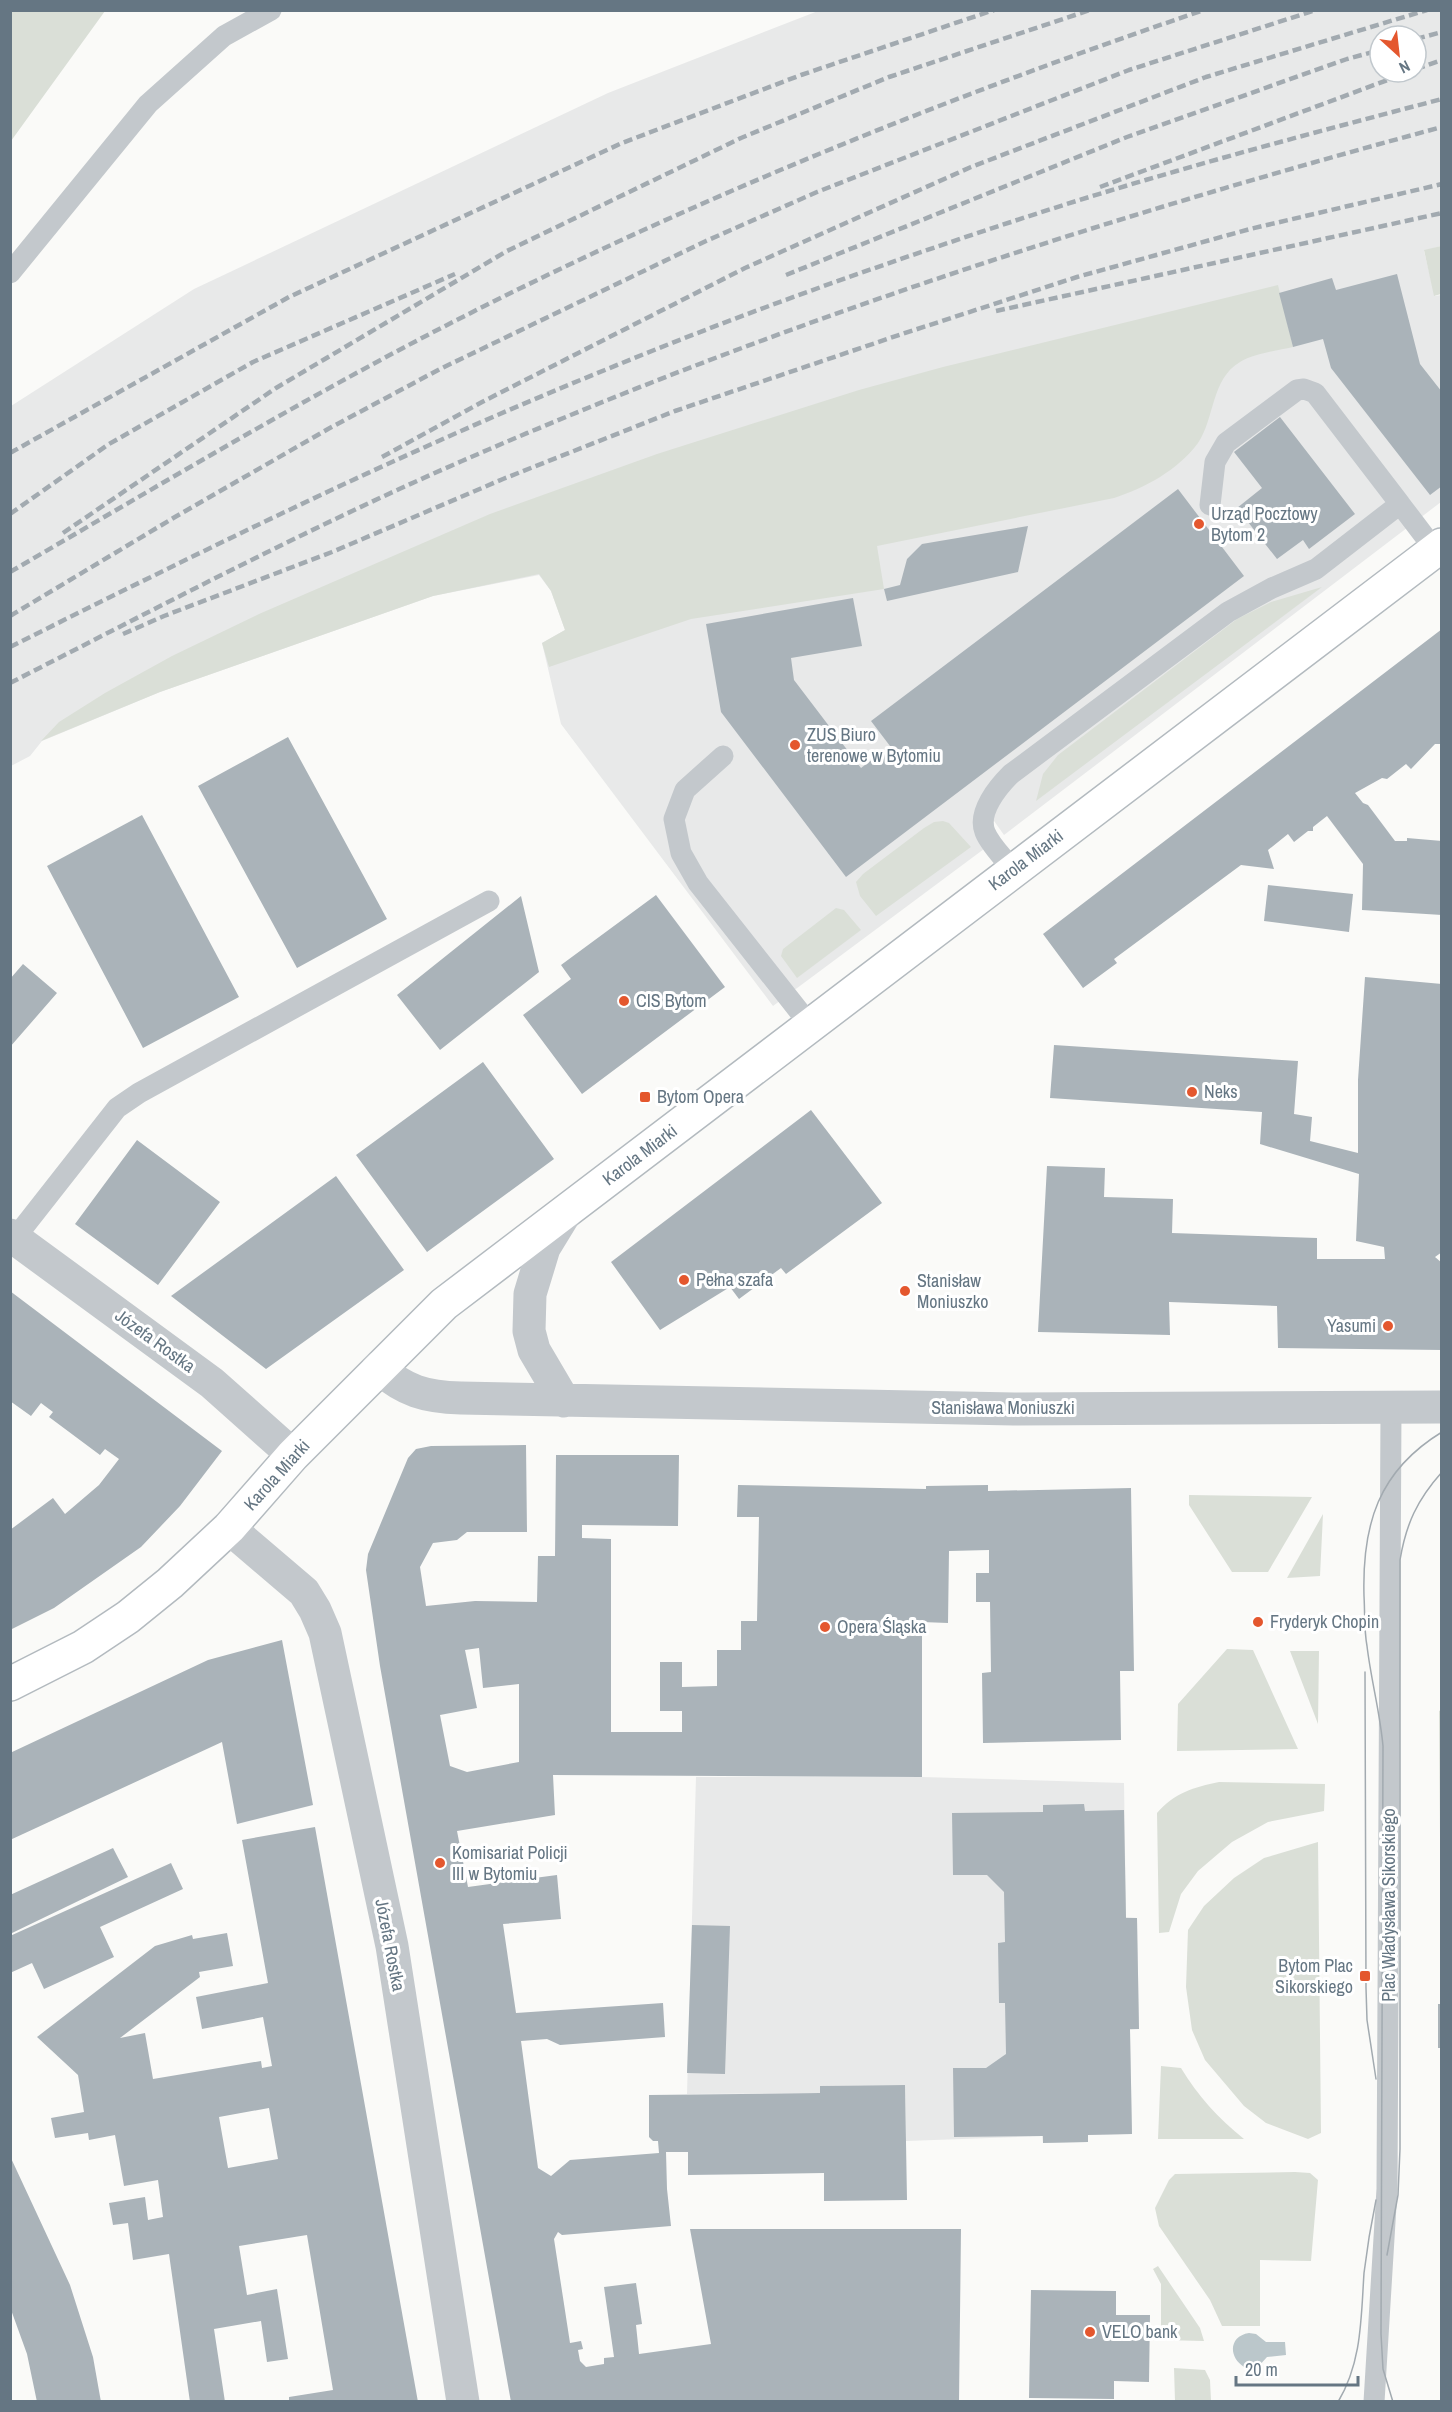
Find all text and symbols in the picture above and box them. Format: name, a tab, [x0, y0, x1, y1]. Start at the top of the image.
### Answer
north arrow	[1368, 24, 1428, 84]
text: N	[1396, 55, 1414, 79]
place label: Urząd Pocztowy Bytom 2	[1211, 501, 1318, 547]
marker: Urząd Pocztowy Bytom 2	[1192, 517, 1206, 531]
place label: ZUS Biuro terenowe w Bytomiu	[807, 722, 941, 768]
marker: ZUS Biuro terenowe w Bytomiu	[788, 738, 802, 752]
street label: Karola Miarki	[983, 823, 1068, 896]
place label: CIS Bytom	[636, 988, 707, 1013]
marker: CIS Bytom	[617, 994, 631, 1008]
place label: Neks	[1204, 1079, 1238, 1104]
place label: Bytom Opera	[657, 1084, 744, 1109]
marker: Neks	[1185, 1085, 1199, 1099]
marker: Bytom Opera	[638, 1090, 652, 1104]
street label: Karola Miarki	[597, 1118, 682, 1191]
place label: Pełna szafa	[696, 1267, 773, 1292]
place label: Stanisław Moniuszko	[917, 1268, 988, 1314]
marker: Pełna szafa	[677, 1273, 691, 1287]
marker: Stanisław Moniuszko	[898, 1284, 912, 1298]
street label: Józefa Rostka	[110, 1303, 200, 1378]
place label: Yasumi	[1327, 1313, 1376, 1338]
marker: Yasumi	[1381, 1319, 1395, 1333]
street label: Stanisława Moniuszki	[931, 1395, 1075, 1420]
street label: Karola Miarki	[238, 1434, 315, 1516]
place label: Fryderyk Chopin	[1270, 1609, 1379, 1634]
place label: Opera Śląska	[837, 1614, 926, 1639]
marker: Fryderyk Chopin	[1251, 1615, 1265, 1629]
marker: Opera Śląska	[818, 1620, 832, 1634]
street label: Plac Władysława Sikorskiego	[1376, 1808, 1401, 2002]
place label: Komisariat Policji III w Bytomiu	[452, 1840, 568, 1886]
marker: Komisariat Policji III w Bytomiu	[433, 1856, 447, 1870]
street label: Józefa Rostka	[369, 1897, 412, 1993]
place label: Bytom Plac Sikorskiego	[1275, 1953, 1353, 1999]
marker: Bytom Plac Sikorskiego	[1358, 1969, 1372, 1983]
place label: VELO bank	[1102, 2319, 1178, 2344]
marker: VELO bank	[1083, 2325, 1097, 2339]
scale bar	[1236, 2349, 1358, 2387]
text: 20 m	[1245, 2357, 1278, 2382]

